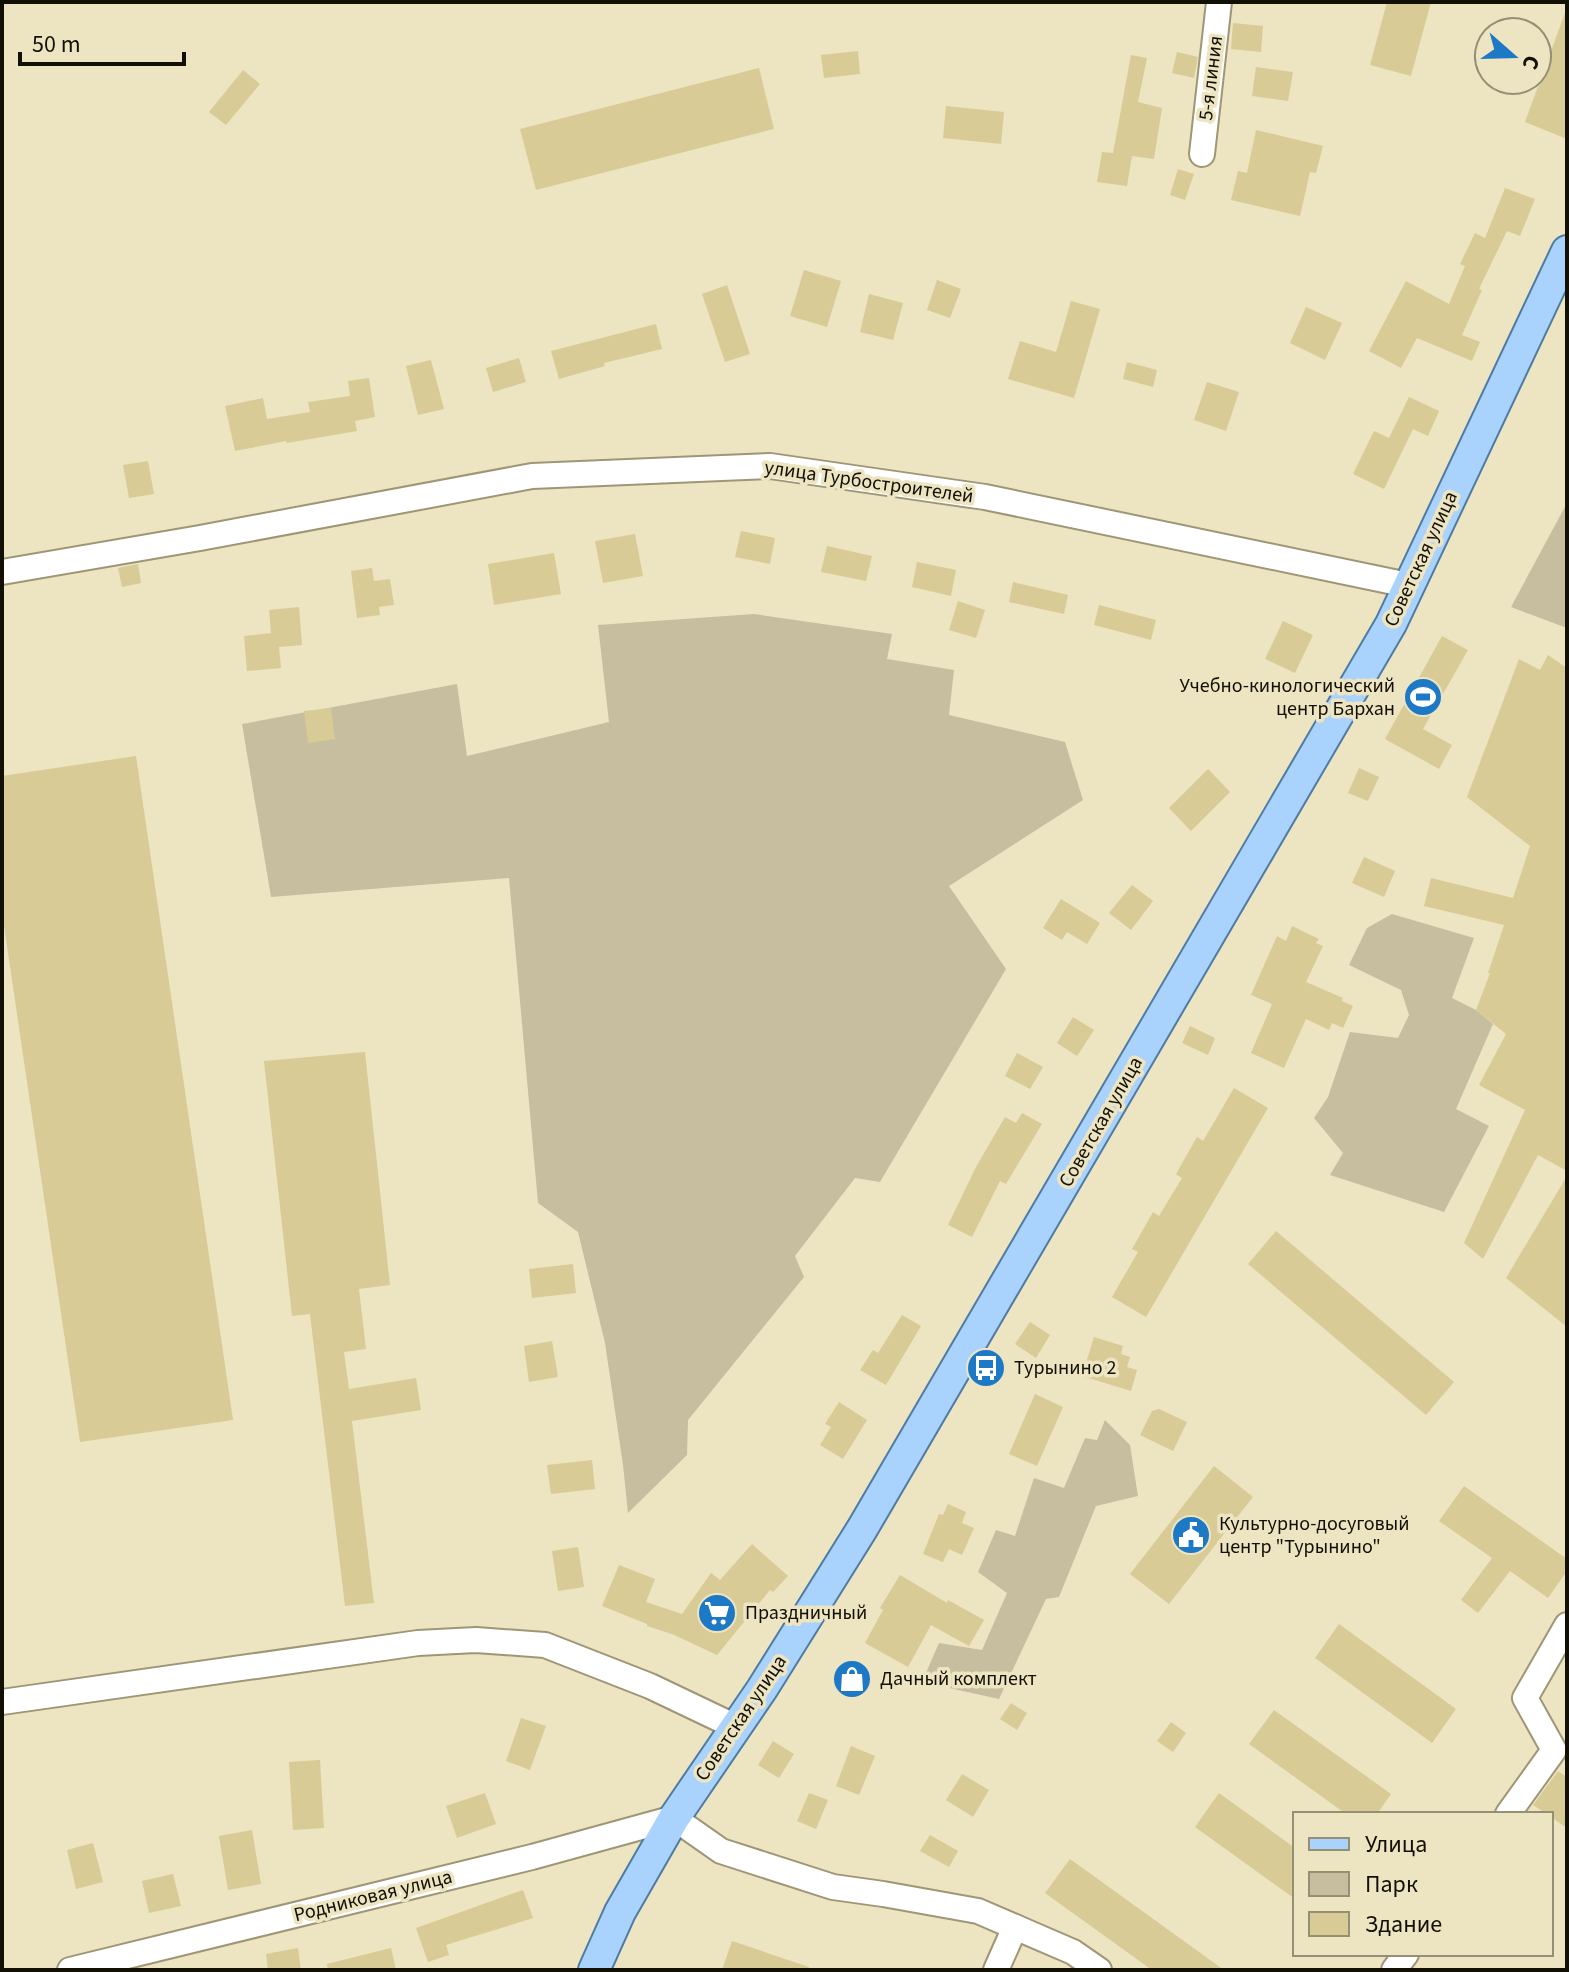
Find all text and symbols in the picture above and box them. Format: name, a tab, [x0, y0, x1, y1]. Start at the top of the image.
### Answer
scale bar	[20, 16, 184, 66]
north arrow	[1473, 16, 1553, 96]
text: 50 m	[32, 27, 81, 62]
street label: 5-я линия	[1192, 34, 1230, 122]
text: С	[1514, 51, 1548, 74]
street label: улица Турбостроителей	[763, 453, 975, 511]
street label: Советская улица	[1377, 487, 1465, 631]
place label: Учебно-кинологический центр Бархан	[1180, 672, 1395, 723]
sports icon: Учебно-кинологический центр Бархан	[1402, 676, 1444, 718]
street label: Советская улица	[1052, 1051, 1150, 1193]
bus stop icon: Турынино 2	[965, 1347, 1007, 1389]
place label: Турынино 2	[1014, 1354, 1117, 1382]
place label: Культурно-досуговый центр "Турынино"	[1219, 1510, 1410, 1561]
public building icon: Культурно-досуговый центр "Турынино"	[1170, 1514, 1212, 1556]
supermarket icon: Праздничный	[696, 1592, 738, 1634]
place label: Праздничный	[745, 1599, 867, 1627]
street label: Советская улица	[688, 1649, 794, 1787]
shop icon: Дачный комплект	[831, 1658, 873, 1700]
place label: Дачный комплект	[880, 1665, 1037, 1693]
legend	[1293, 1812, 1553, 1956]
text: Улица	[1365, 1827, 1427, 1862]
street label: Родниковая улица	[291, 1863, 455, 1929]
text: Парк	[1365, 1867, 1418, 1902]
text: Здание	[1365, 1907, 1442, 1942]

